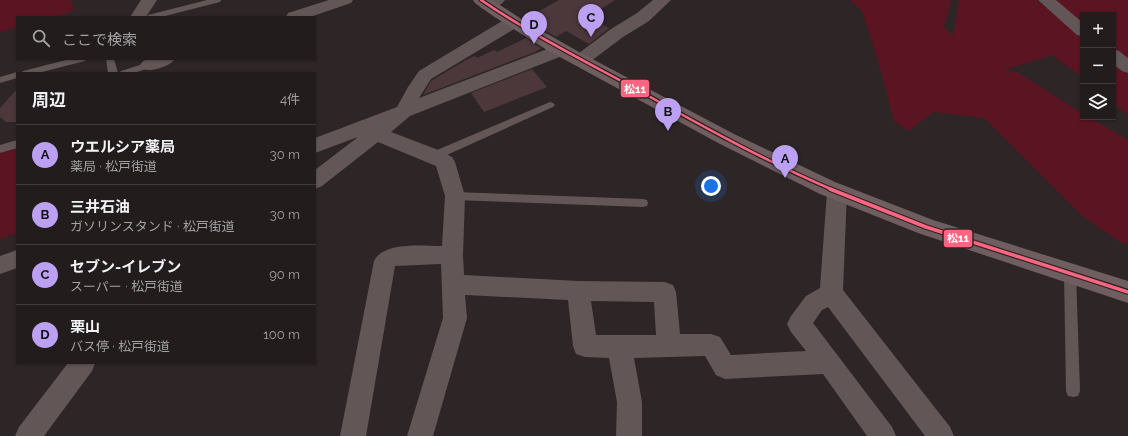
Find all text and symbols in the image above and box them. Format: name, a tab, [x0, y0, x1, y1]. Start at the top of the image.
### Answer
pin: C	[578, 4, 604, 37]
pin: D	[521, 11, 547, 44]
map controls	[1080, 12, 1116, 120]
button: +	[1080, 12, 1116, 48]
search box	[16, 16, 316, 60]
icon: search	[30, 27, 52, 49]
text: ここで検索	[62, 31, 137, 49]
button: −	[1080, 48, 1116, 84]
line badge: 松11	[620, 79, 650, 98]
text: 松11	[624, 83, 646, 96]
button: layers	[1080, 84, 1116, 120]
text: 周辺	[32, 90, 66, 110]
text: 4件	[280, 92, 300, 107]
pin: B	[655, 98, 681, 131]
text: ウエルシア薬局	[70, 138, 175, 156]
pin: A	[772, 145, 798, 178]
text: A	[41, 147, 49, 162]
text: 30 m	[270, 147, 300, 162]
text: 薬局 · 松戸街道	[70, 159, 157, 174]
your location	[701, 176, 721, 196]
text: 三井石油	[70, 198, 130, 216]
text: B	[41, 207, 49, 222]
text: 30 m	[270, 207, 300, 222]
text: ガソリンスタンド · 松戸街道	[70, 219, 235, 234]
line badge: 松11	[943, 229, 973, 248]
text: 松11	[947, 232, 969, 245]
text: セブン-イレブン	[70, 258, 181, 276]
text: C	[41, 267, 49, 282]
text: 90 m	[269, 267, 300, 282]
text: スーパー · 松戸街道	[70, 279, 183, 294]
text: 栗山	[70, 318, 100, 336]
text: D	[40, 327, 50, 342]
text: 100 m	[263, 327, 300, 342]
text: バス停 · 松戸街道	[70, 339, 170, 354]

